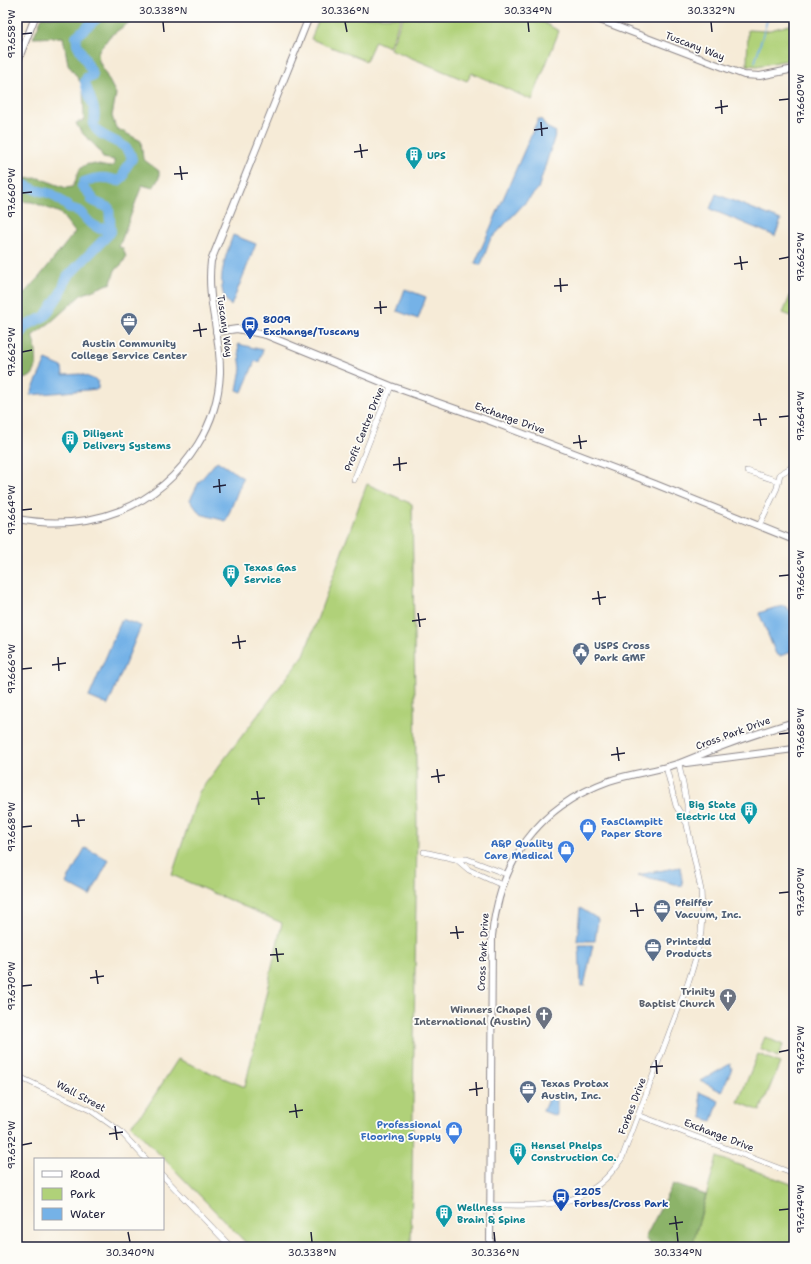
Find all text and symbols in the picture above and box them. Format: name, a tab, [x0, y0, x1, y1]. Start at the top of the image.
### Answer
text: 30.338°N	[139, 4, 187, 17]
text: 30.336°N	[321, 4, 369, 17]
text: 30.334°N	[504, 4, 552, 17]
text: 30.332°N	[687, 4, 735, 17]
text: 97.658°W	[5, 9, 18, 59]
street label: Tuscany Way	[663, 29, 727, 63]
text: 97.660°W	[794, 74, 807, 124]
building icon: UPS	[404, 145, 424, 170]
place label: UPS	[427, 149, 446, 162]
text: 97.660°W	[5, 168, 18, 218]
text: 97.662°W	[794, 232, 807, 282]
street label: Tuscany Way	[214, 294, 236, 358]
office icon: Austin Community College Service Center	[119, 311, 139, 336]
place label: 8009 Exchange/Tuscany	[263, 313, 359, 338]
bus stop icon: 8009 Exchange/Tuscany	[240, 315, 260, 340]
text: 97.662°W	[5, 327, 18, 377]
place label: Austin Community College Service Center	[71, 337, 188, 362]
street label: Profit Centre Drive	[341, 385, 387, 473]
text: 97.664°W	[794, 391, 807, 441]
street label: Exchange Drive	[473, 399, 547, 437]
place label: Diligent Delivery Systems	[83, 427, 171, 452]
building icon: Diligent Delivery Systems	[60, 429, 80, 454]
text: 97.664°W	[5, 485, 18, 535]
text: 97.666°W	[794, 550, 807, 600]
place label: Texas Gas Service	[244, 561, 296, 586]
building icon: Texas Gas Service	[221, 563, 241, 588]
place label: USPS Cross Park GMF	[594, 639, 650, 664]
public building icon: USPS Cross Park GMF	[571, 641, 591, 666]
text: 97.666°W	[5, 644, 18, 694]
text: 97.668°W	[794, 708, 807, 758]
street label: Cross Park Drive	[694, 713, 772, 753]
place label: Big State Electric Ltd	[676, 798, 736, 823]
building icon: Big State Electric Ltd	[739, 800, 759, 825]
text: 97.668°W	[5, 802, 18, 852]
place label: FasClampitt Paper Store	[601, 815, 663, 840]
shop icon: FasClampitt Paper Store	[578, 817, 598, 842]
place label: A&P Quality Care Medical	[484, 837, 554, 862]
shop icon: A&P Quality Care Medical	[556, 839, 576, 864]
text: 97.670°W	[794, 867, 807, 917]
place label: Pfeiffer Vacuum, Inc.	[675, 896, 741, 921]
office icon: Pfeiffer Vacuum, Inc.	[652, 898, 672, 923]
street label: Cross Park Drive	[474, 912, 492, 991]
place label: Printedd Products	[666, 935, 712, 960]
office icon: Printedd Products	[643, 937, 663, 962]
text: 97.670°W	[5, 961, 18, 1011]
place label: Trinity Baptist Church	[639, 985, 715, 1010]
church icon: Trinity Baptist Church	[718, 987, 738, 1012]
place label: Winners Chapel International (Austin)	[414, 1003, 532, 1028]
church icon: Winners Chapel International (Austin)	[534, 1005, 554, 1030]
text: 97.672°W	[794, 1025, 807, 1074]
street label: Forbes Drive	[615, 1075, 649, 1136]
place label: Texas Protax Austin, Inc.	[541, 1077, 609, 1102]
street label: Wall Street	[54, 1078, 108, 1114]
office icon: Texas Protax Austin, Inc.	[518, 1079, 538, 1104]
street label: Exchange Drive	[682, 1116, 756, 1154]
place label: Professional Flooring Supply	[361, 1118, 442, 1143]
text: 97.672°W	[5, 1120, 18, 1169]
shop icon: Professional Flooring Supply	[444, 1120, 464, 1145]
place label: Hensel Phelps Construction Co.	[531, 1139, 617, 1164]
building icon: Hensel Phelps Construction Co.	[508, 1141, 528, 1166]
legend	[34, 1158, 164, 1230]
text: Road	[70, 1166, 101, 1182]
text: 97.674°W	[794, 1184, 807, 1234]
place label: 2205 Forbes/Cross Park	[574, 1185, 669, 1210]
text: Park	[70, 1186, 96, 1202]
bus stop icon: 2205 Forbes/Cross Park	[551, 1187, 571, 1212]
place label: Wellness Brain & Spine	[457, 1201, 526, 1226]
building icon: Wellness Brain & Spine	[434, 1203, 454, 1228]
text: Water	[70, 1206, 106, 1222]
text: 30.340°N	[106, 1246, 154, 1259]
text: 30.338°N	[288, 1246, 336, 1259]
text: 30.336°N	[471, 1246, 519, 1259]
text: 30.334°N	[654, 1246, 702, 1259]

